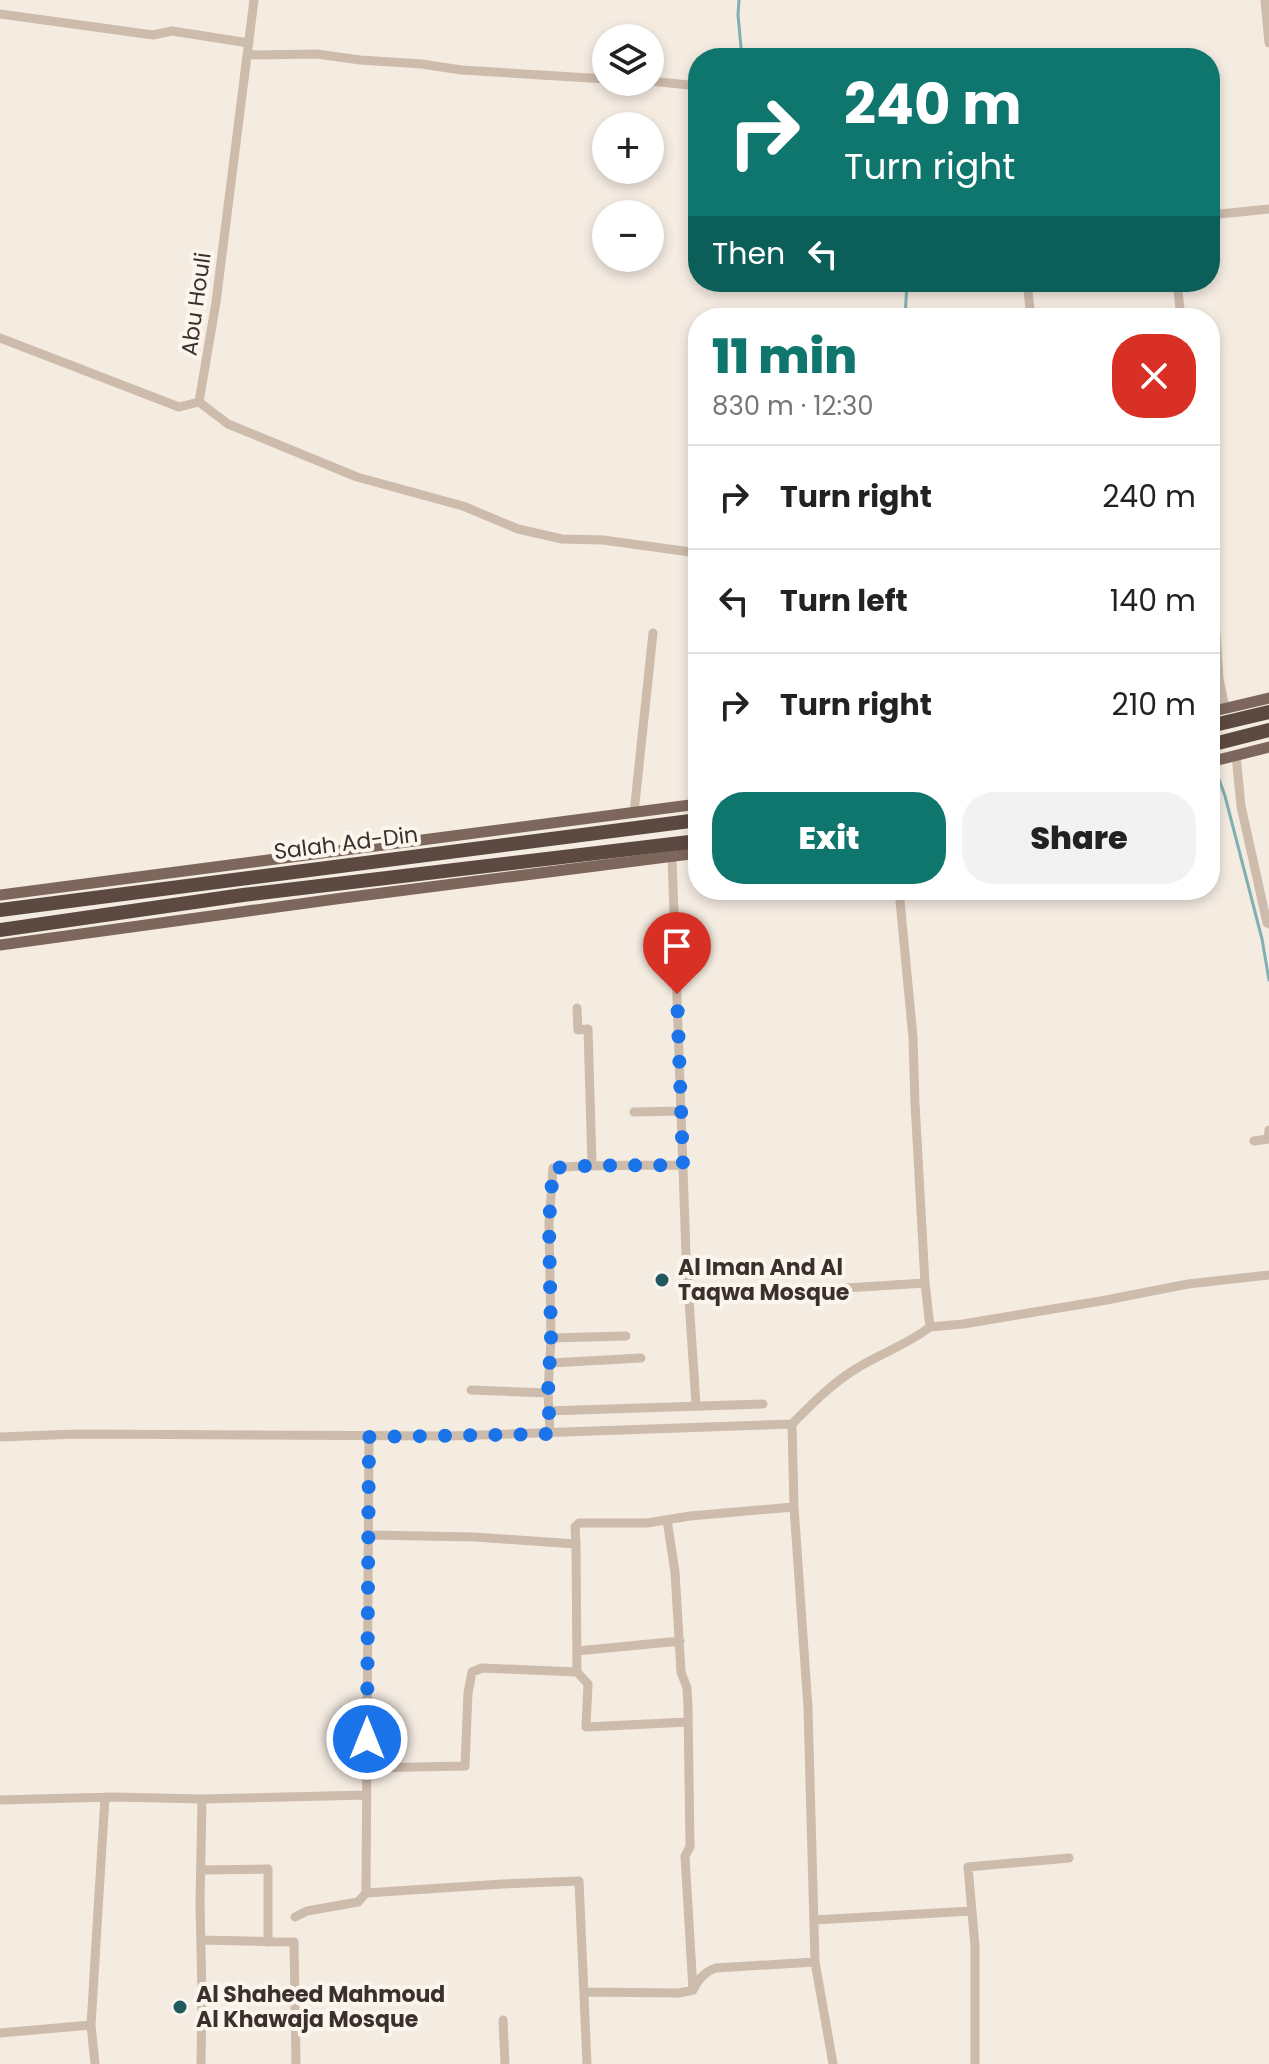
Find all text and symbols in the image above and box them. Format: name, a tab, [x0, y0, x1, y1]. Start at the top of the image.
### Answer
map controls	[592, 24, 664, 272]
button: layers	[592, 24, 664, 96]
text: 240 m	[844, 65, 1022, 144]
icon: right	[712, 80, 816, 184]
button: +	[592, 112, 664, 184]
text: Turn right	[844, 141, 1015, 192]
button: −	[592, 200, 664, 272]
text: Then	[712, 232, 785, 275]
icon: left	[801, 232, 845, 276]
street label: Abu Houli	[173, 250, 219, 358]
text: 11 min	[712, 323, 857, 390]
button: close	[1112, 334, 1196, 418]
text: 830 m · 12:30	[712, 388, 874, 424]
icon: right	[712, 475, 756, 519]
text: Turn right	[780, 475, 932, 518]
text: 240 m	[1102, 475, 1196, 518]
icon: left	[712, 579, 756, 623]
text: Turn left	[780, 579, 908, 622]
text: 140 m	[1110, 579, 1196, 622]
icon: right	[712, 683, 756, 727]
text: Turn right	[780, 683, 932, 726]
text: 210 m	[1111, 683, 1196, 726]
button: Exit	[712, 792, 946, 884]
button: Share	[962, 792, 1196, 884]
street label: Salah Ad-Din	[272, 819, 420, 867]
pin	[643, 912, 711, 994]
icon: arrive	[655, 924, 699, 968]
place label: Al Iman And Al Taqwa Mosque	[678, 1252, 849, 1308]
marker: Al Iman And Al Taqwa Mosque	[653, 1271, 671, 1289]
position arrow	[325, 1697, 409, 1781]
place label: Al Shaheed Mahmoud Al Khawaja Mosque	[196, 1979, 445, 2035]
marker: Al Shaheed Mahmoud Al Khawaja Mosque	[171, 1998, 189, 2016]

